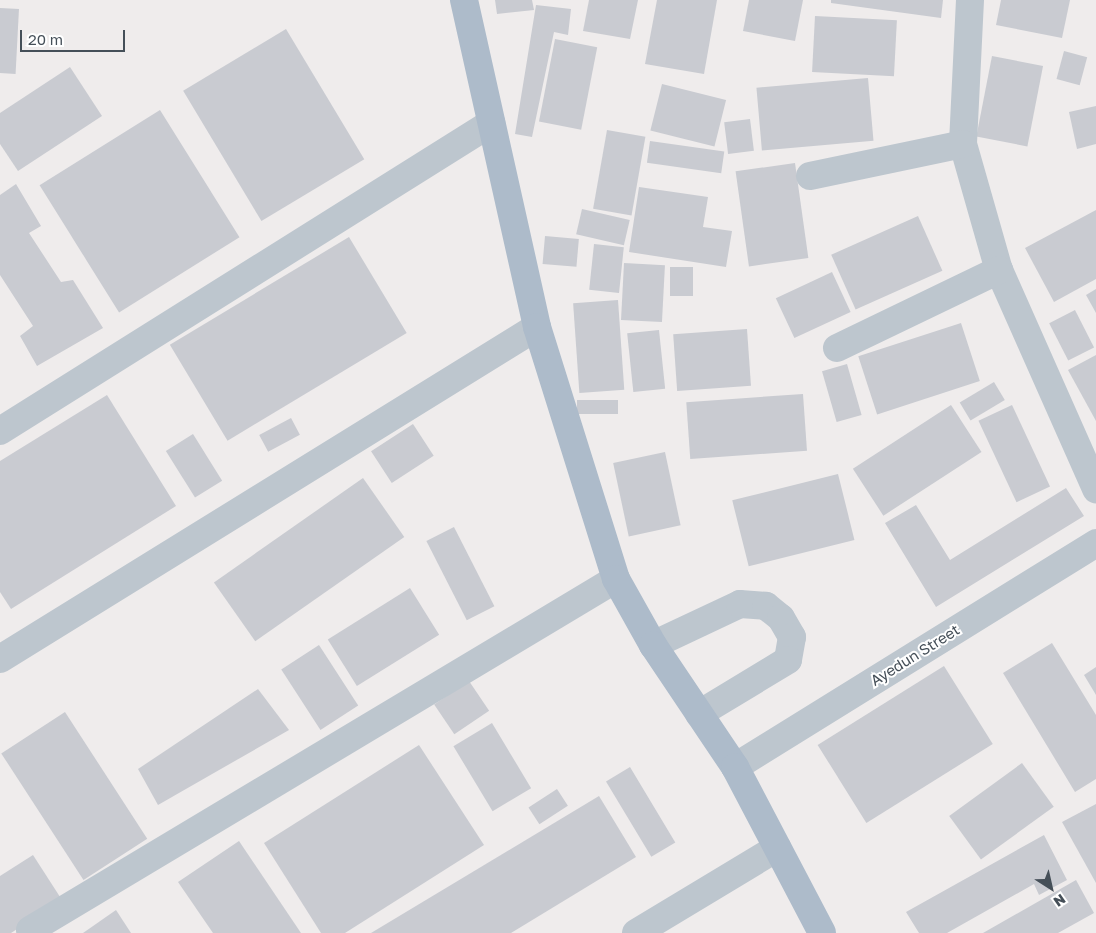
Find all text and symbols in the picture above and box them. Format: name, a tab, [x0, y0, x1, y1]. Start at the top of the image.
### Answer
scale bar	[22, 20, 128, 52]
text: 20 m	[28, 30, 63, 48]
street label: Ayedun Street	[867, 620, 963, 690]
north arrow	[1026, 863, 1076, 913]
text: N	[1051, 891, 1069, 911]

